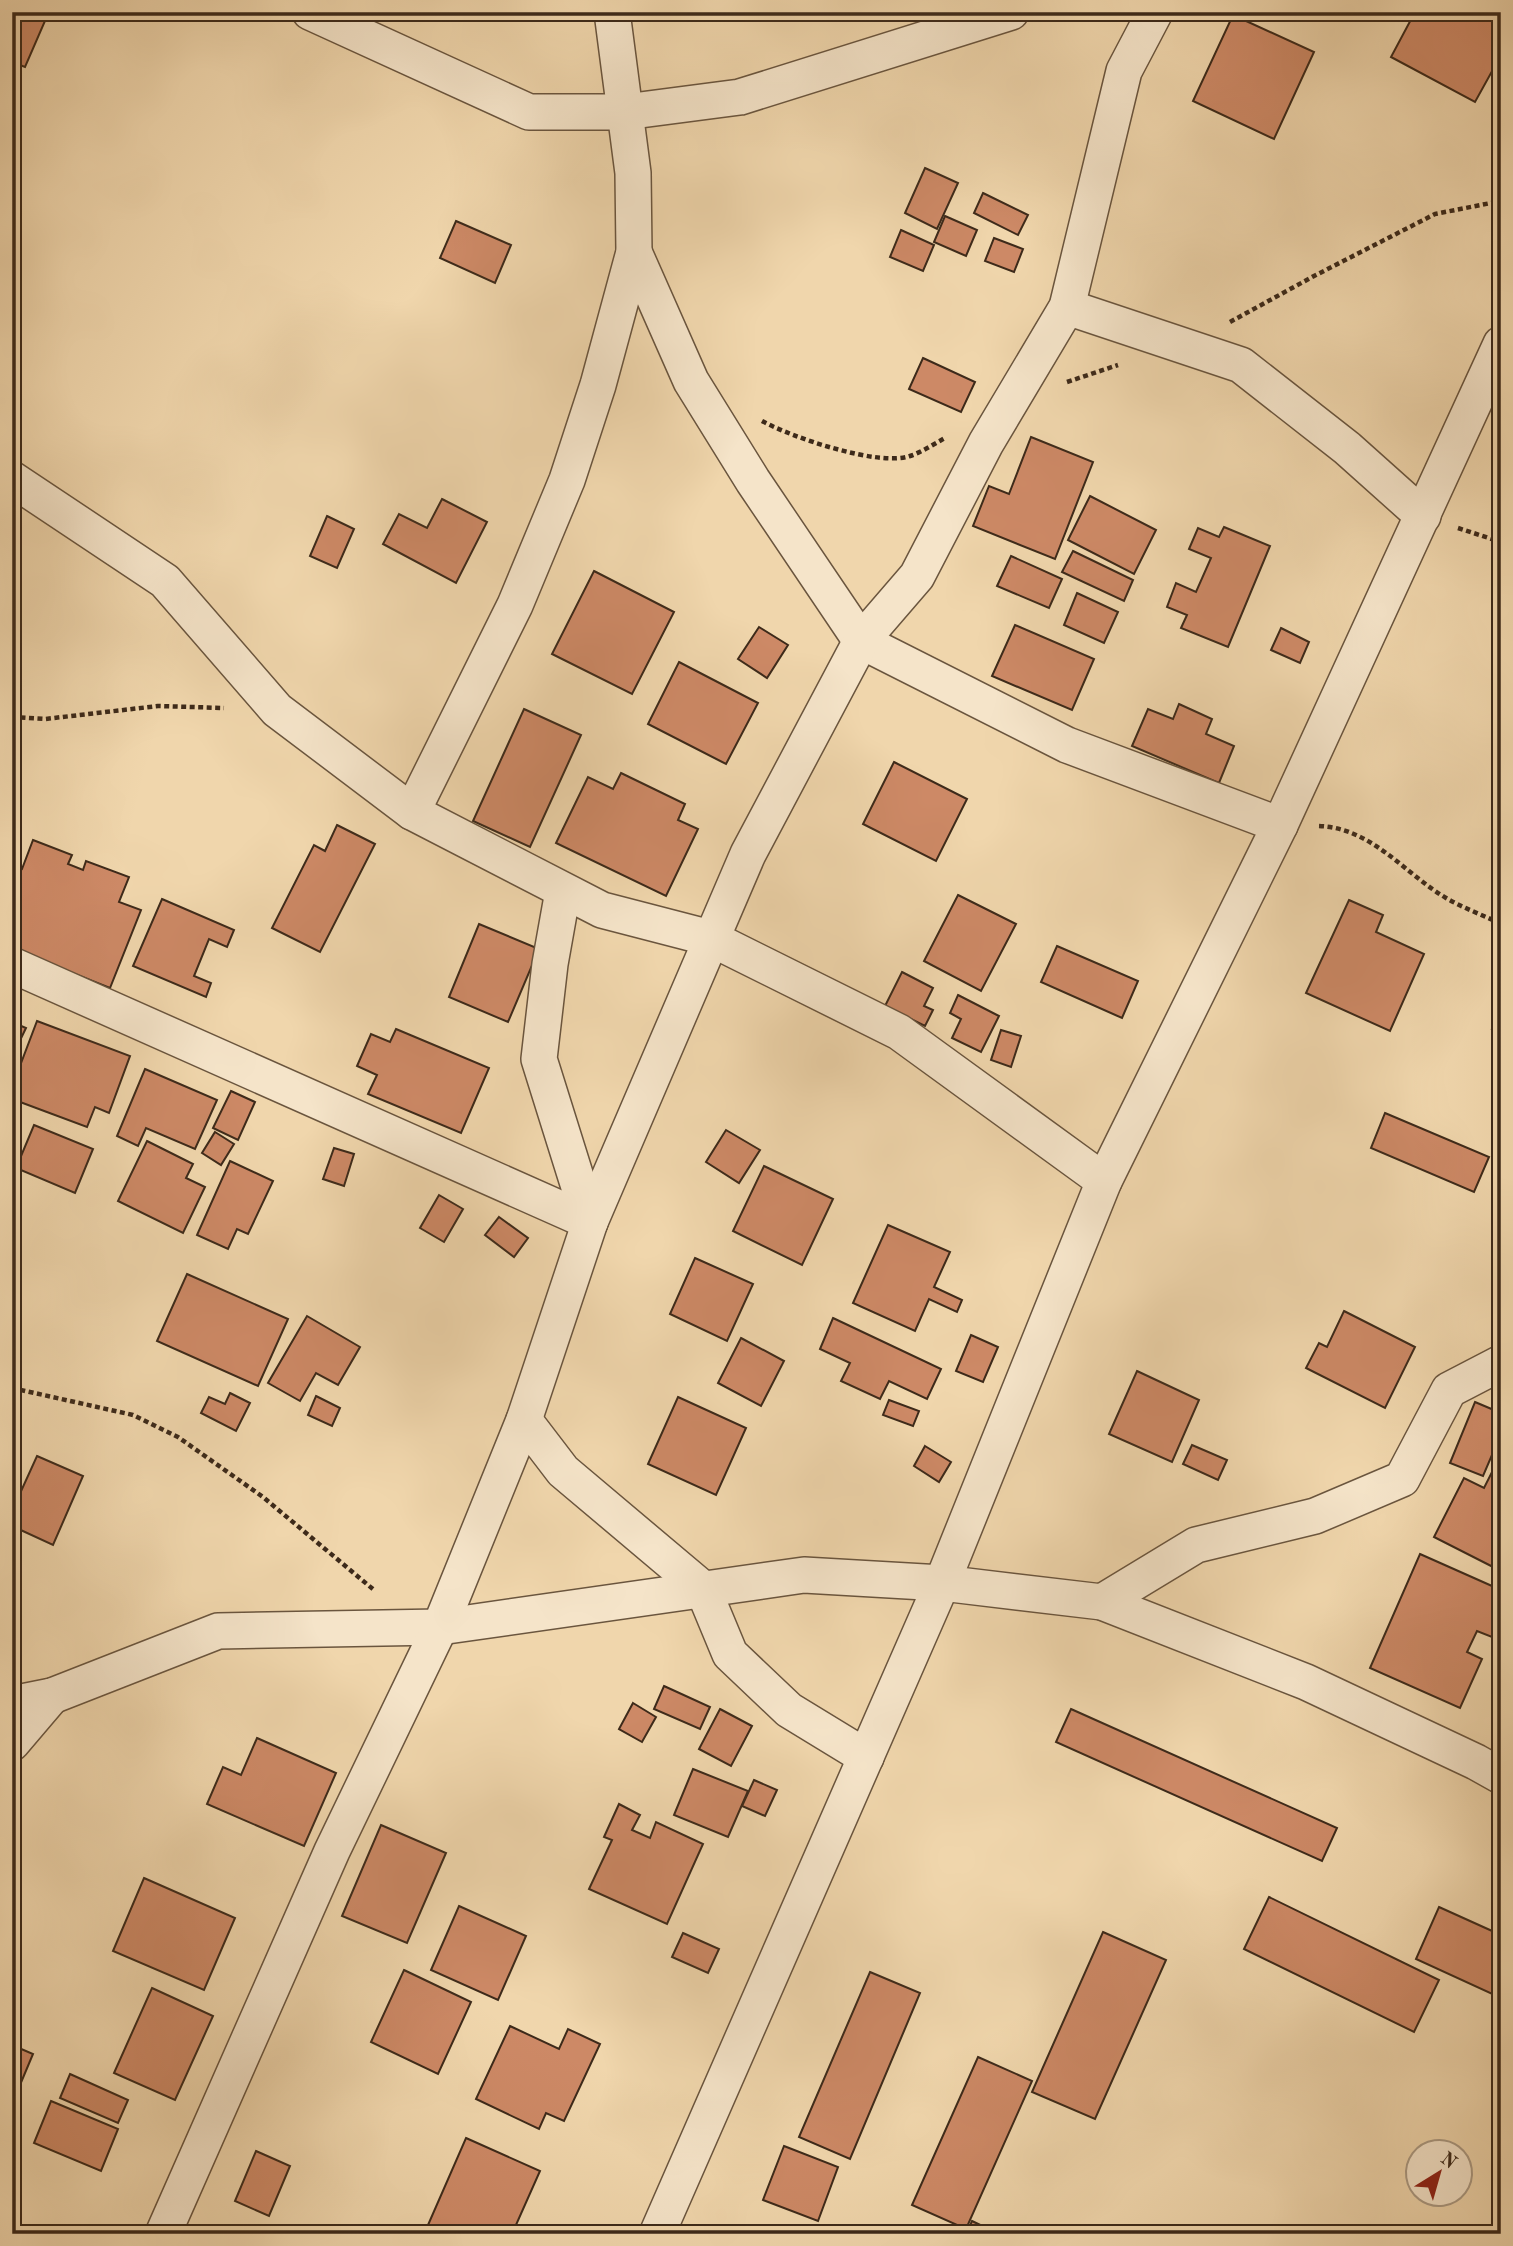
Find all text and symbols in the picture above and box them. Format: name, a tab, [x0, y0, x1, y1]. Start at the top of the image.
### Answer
north arrow	[1404, 2138, 1474, 2208]
text: N	[1436, 2149, 1460, 2174]

